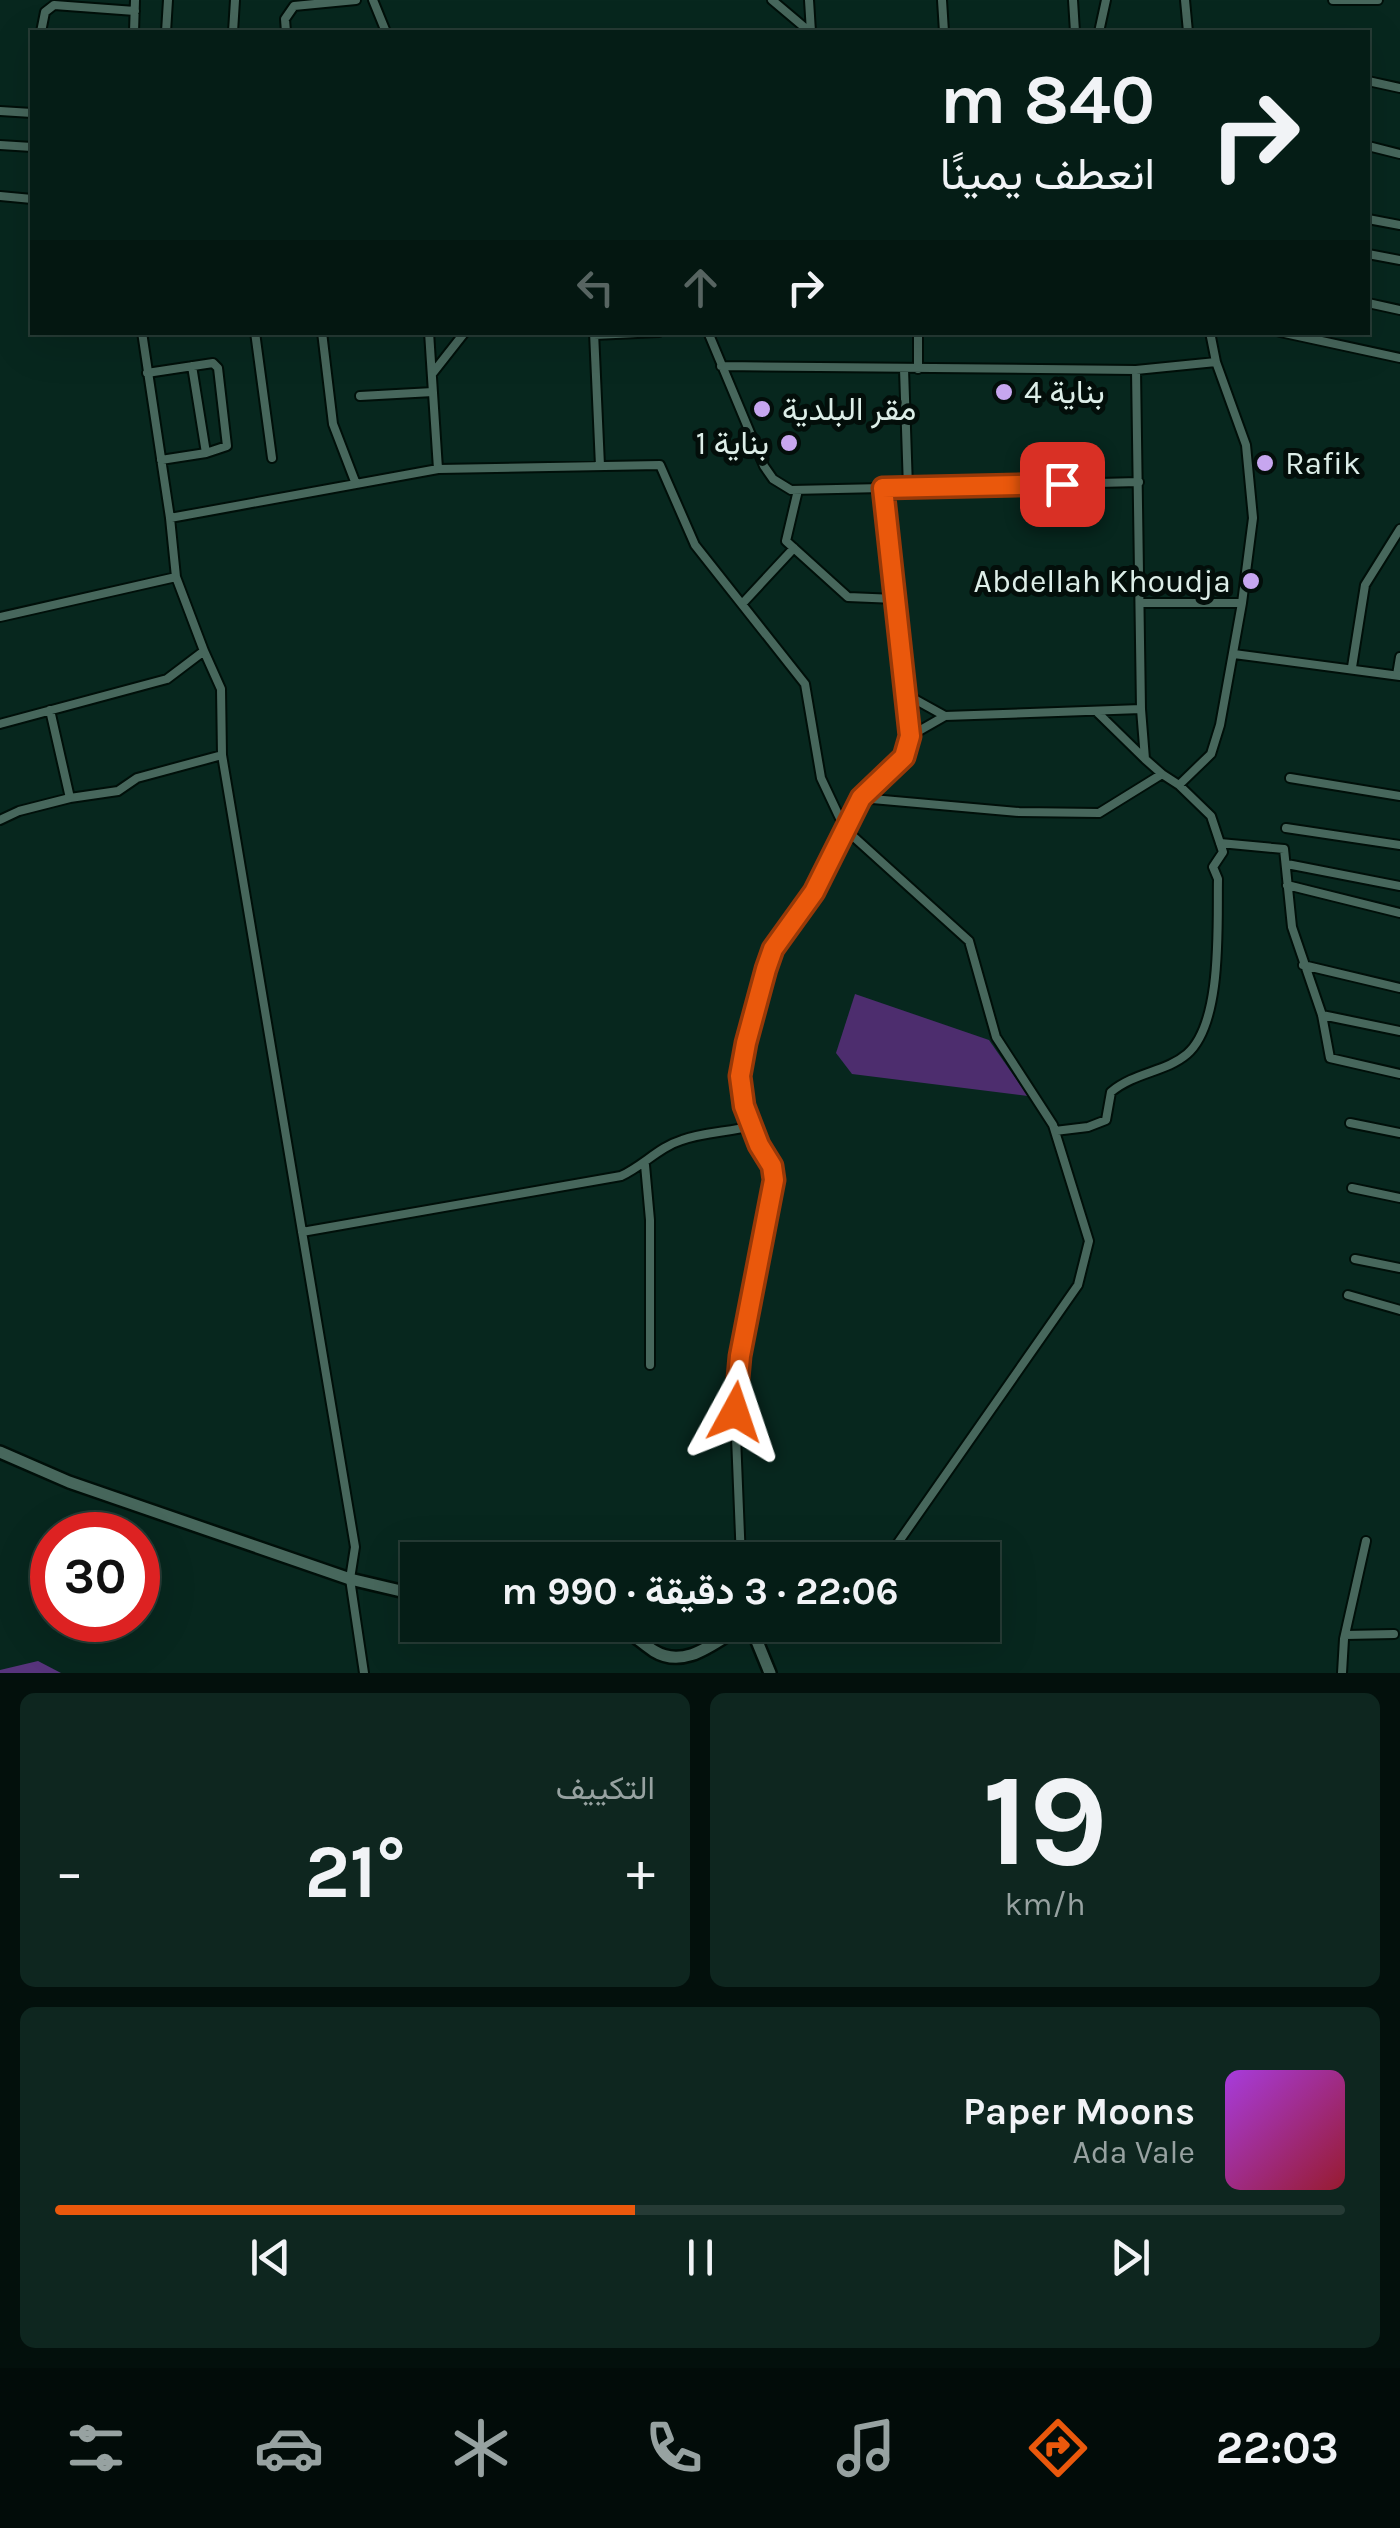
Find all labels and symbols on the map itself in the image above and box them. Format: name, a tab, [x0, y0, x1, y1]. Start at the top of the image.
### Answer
place label: بناية 4	[1024, 374, 1105, 411]
marker: بناية 4	[993, 381, 1015, 403]
place label: مقر البلدية	[782, 391, 916, 429]
marker: مقر البلدية	[751, 398, 773, 420]
place label: بناية 1	[696, 425, 769, 462]
marker: بناية 1	[778, 432, 800, 454]
pin	[1020, 442, 1105, 527]
place label: Rafik	[1285, 445, 1361, 482]
marker: Rafik	[1254, 452, 1276, 474]
place label: Abdellah Khoudja	[974, 563, 1231, 600]
marker: Abdellah Khoudja	[1240, 570, 1262, 592]
position arrow	[683, 1360, 787, 1464]
speed limit sign: 30	[30, 1512, 160, 1642]

